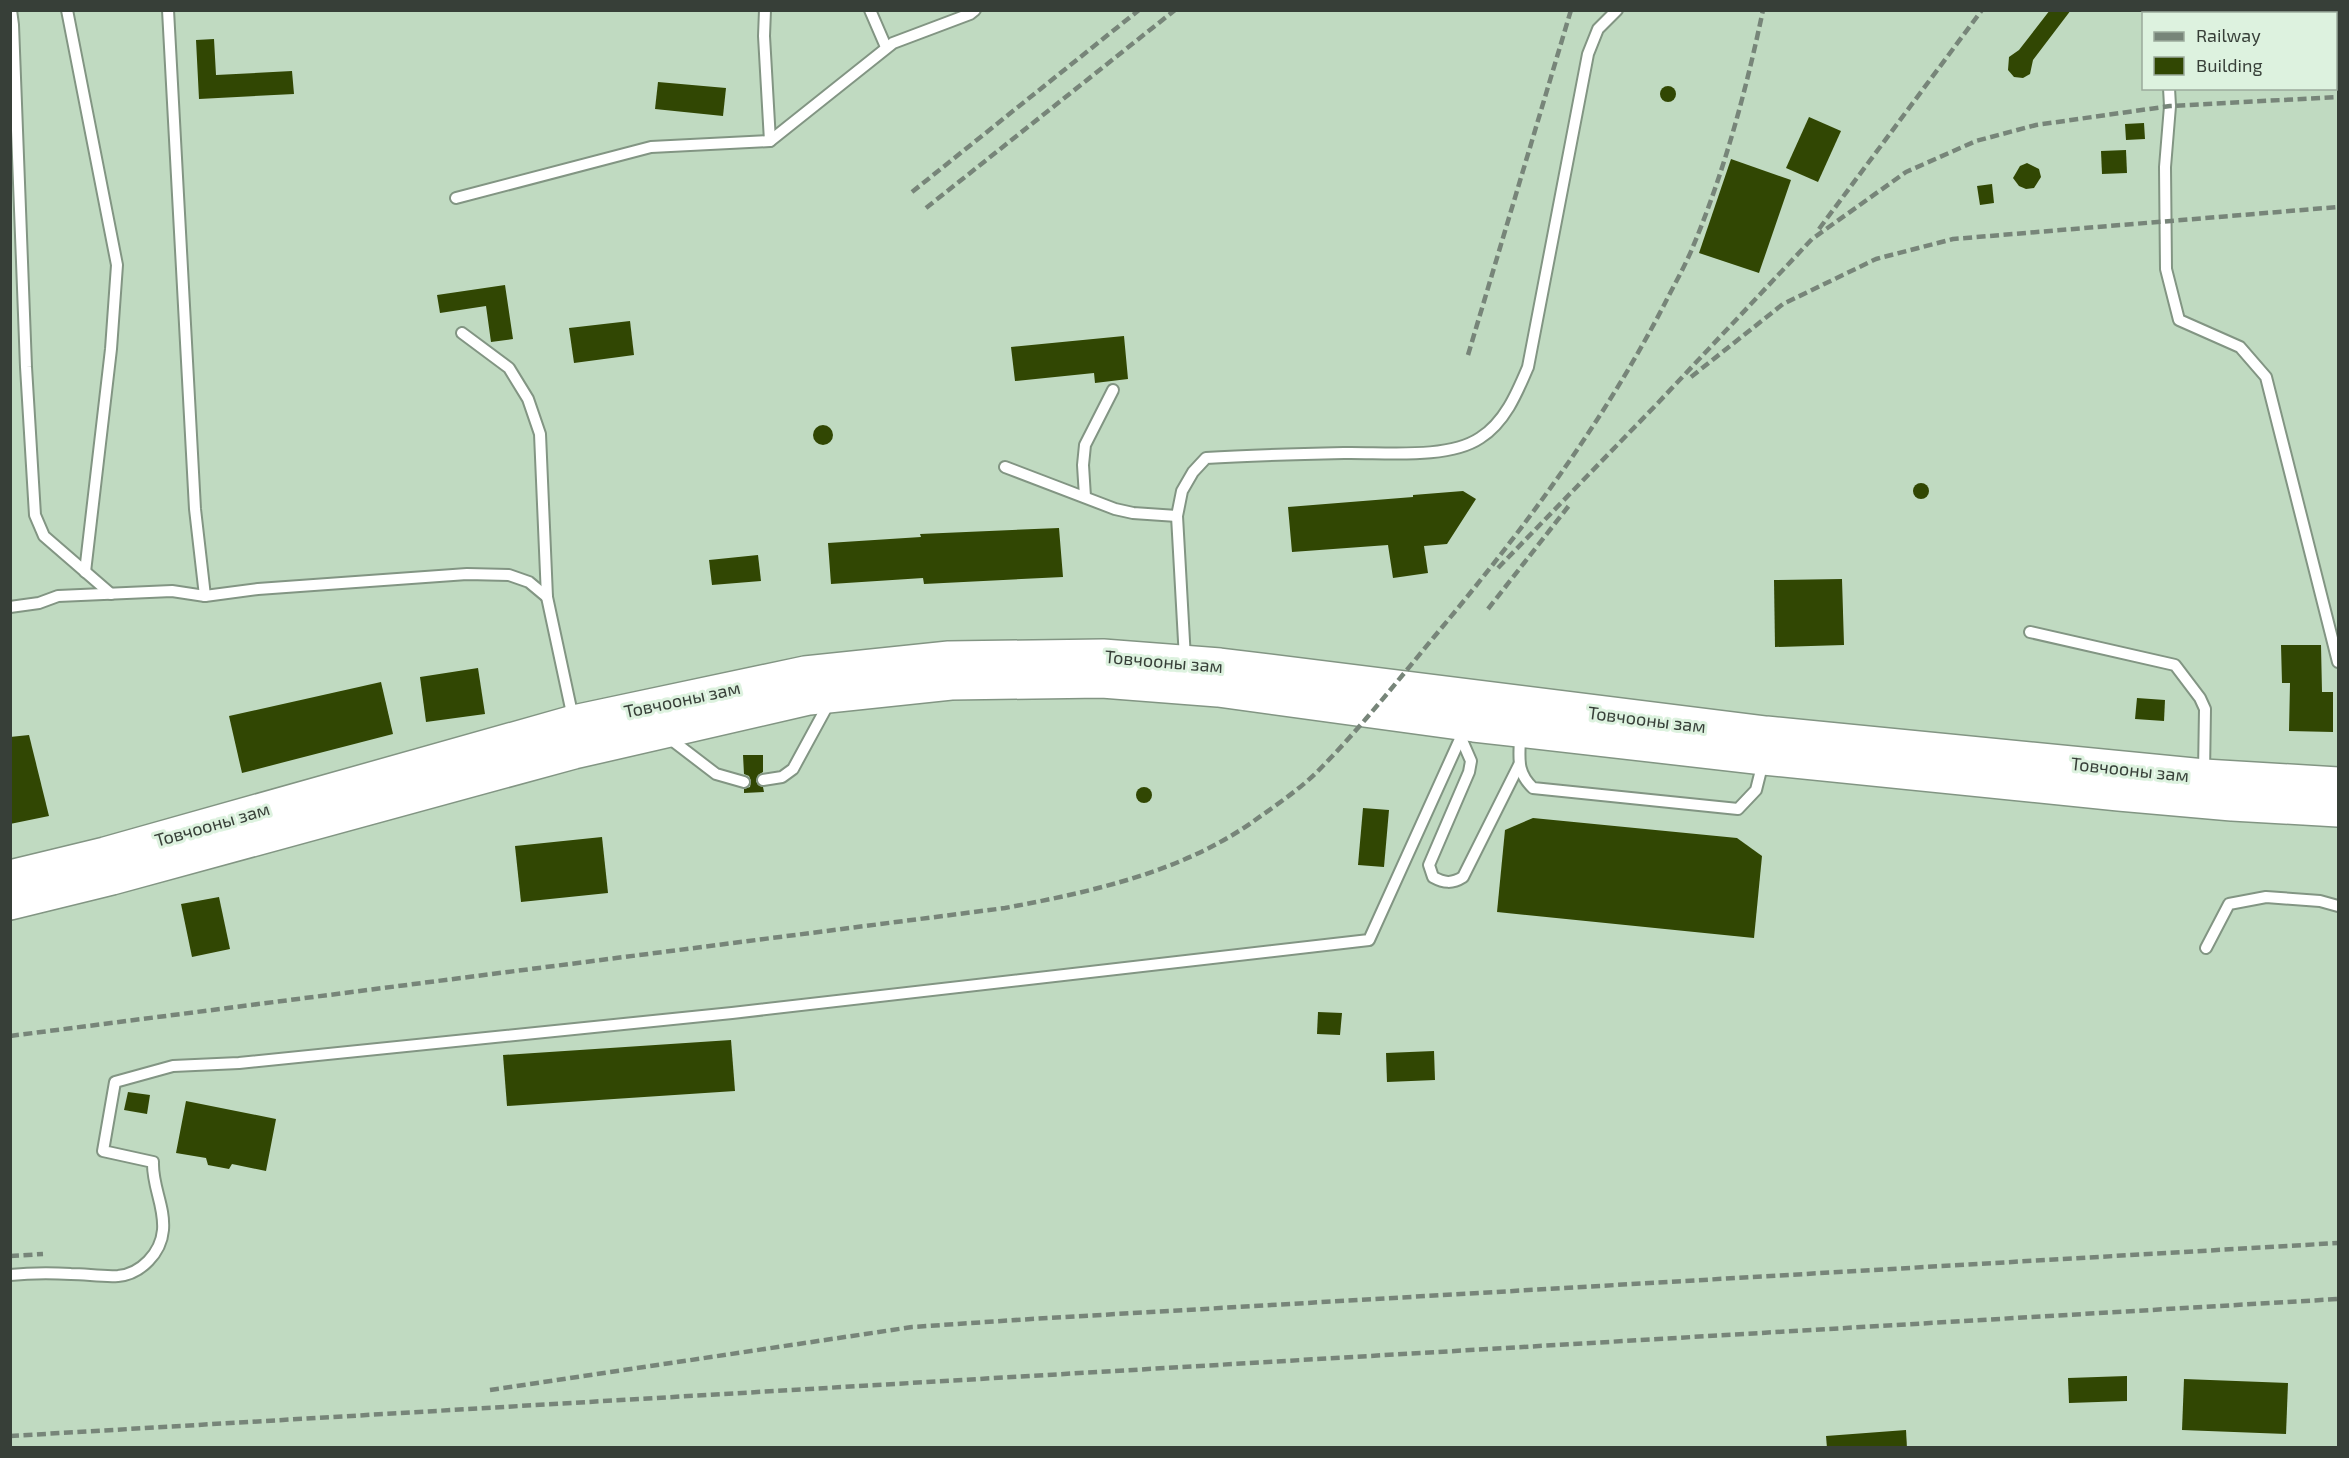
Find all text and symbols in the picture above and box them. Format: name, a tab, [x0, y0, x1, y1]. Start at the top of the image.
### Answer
legend	[2142, 12, 2337, 90]
text: Railway	[2196, 24, 2261, 46]
text: Building	[2196, 54, 2263, 76]
street label: Товчооны зам	[1104, 645, 1224, 677]
street label: Товчооны зам	[622, 676, 742, 722]
street label: Товчооны зам	[1587, 701, 1707, 737]
street label: Товчооны зам	[2070, 752, 2190, 786]
street label: Товчооны зам	[152, 797, 272, 851]

